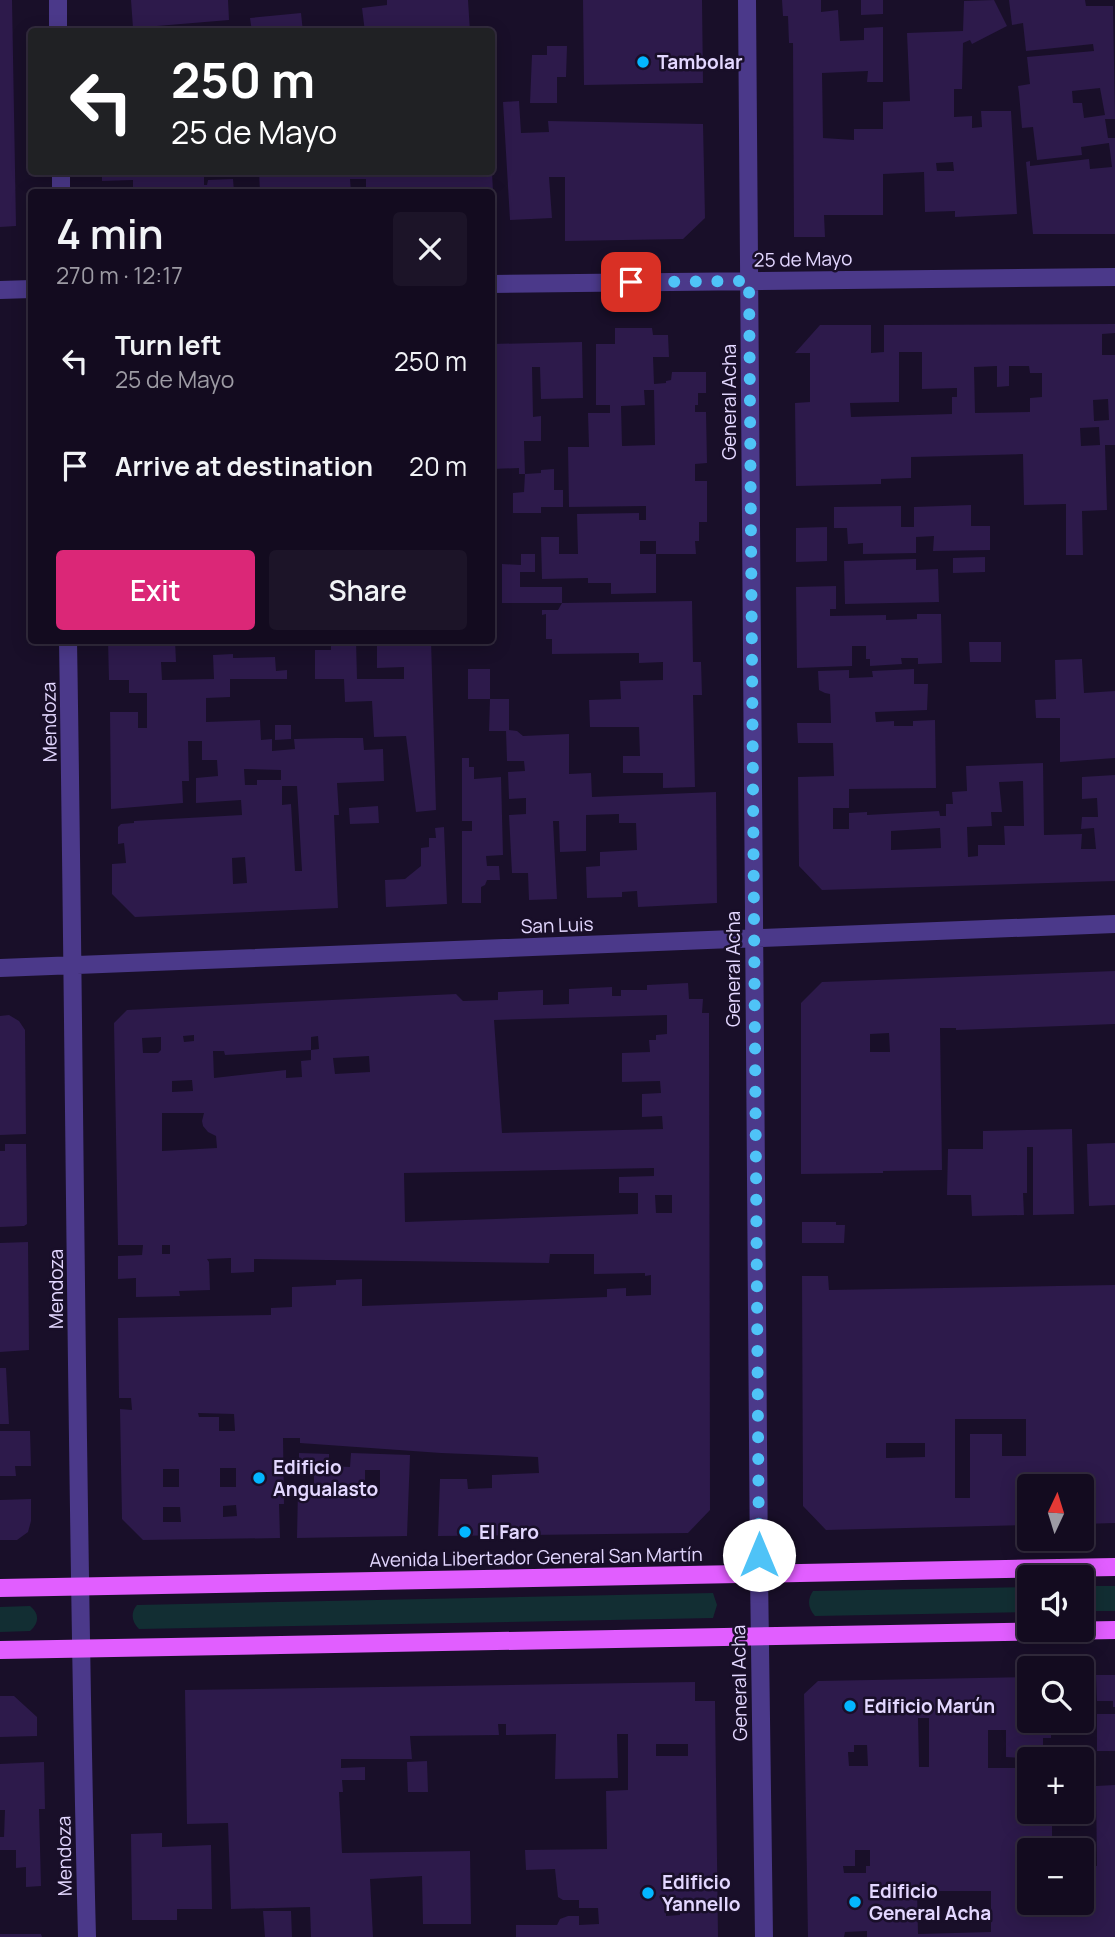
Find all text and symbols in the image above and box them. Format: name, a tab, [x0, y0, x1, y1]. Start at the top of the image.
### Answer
text: 250 m	[171, 46, 315, 113]
place label: Tambolar	[657, 49, 743, 75]
marker: Tambolar	[635, 54, 651, 70]
icon: left	[56, 56, 147, 147]
text: 25 de Mayo	[171, 110, 337, 154]
text: 4 min	[56, 204, 164, 262]
button: close	[393, 212, 467, 286]
street label: 25 de Mayo	[753, 245, 853, 273]
pin	[601, 252, 661, 312]
text: 270 m · 12:17	[56, 259, 183, 291]
icon: arrive	[612, 263, 650, 301]
text: Turn left	[115, 327, 222, 363]
icon: left	[56, 342, 94, 380]
text: 250 m	[394, 343, 467, 379]
street label: General Acha	[716, 344, 742, 460]
text: 25 de Mayo	[115, 363, 234, 395]
icon: arrive	[56, 447, 94, 485]
text: Arrive at destination	[115, 448, 373, 484]
text: 20 m	[409, 448, 467, 484]
button: Exit	[56, 550, 255, 630]
button: Share	[269, 550, 467, 630]
street label: Mendoza	[35, 682, 63, 762]
street label: San Luis	[520, 911, 594, 939]
street label: General Acha	[720, 911, 746, 1027]
street label: Mendoza	[43, 1249, 69, 1329]
place label: Edificio Angualasto	[273, 1454, 378, 1502]
marker: Edificio Angualasto	[251, 1470, 267, 1486]
north arrow	[1017, 1474, 1094, 1550]
map controls	[1017, 1474, 1094, 1915]
position arrow	[722, 1518, 796, 1592]
place label: El Faro	[479, 1519, 539, 1545]
marker: El Faro	[457, 1524, 473, 1540]
street label: Avenida Libertador General San Martín	[369, 1541, 703, 1573]
button: sound	[1017, 1565, 1094, 1642]
street label: General Acha	[725, 1625, 753, 1741]
button: search	[1017, 1656, 1094, 1733]
place label: Edificio Marún	[864, 1693, 995, 1719]
marker: Edificio Marún	[842, 1698, 858, 1714]
button: +	[1017, 1747, 1094, 1824]
street label: Mendoza	[50, 1816, 78, 1896]
button: −	[1017, 1838, 1094, 1915]
place label: Edificio Yannello	[662, 1869, 741, 1917]
place label: Edificio General Acha	[869, 1878, 991, 1926]
marker: Edificio Yannello	[640, 1885, 656, 1901]
marker: Edificio General Acha	[847, 1894, 863, 1910]

